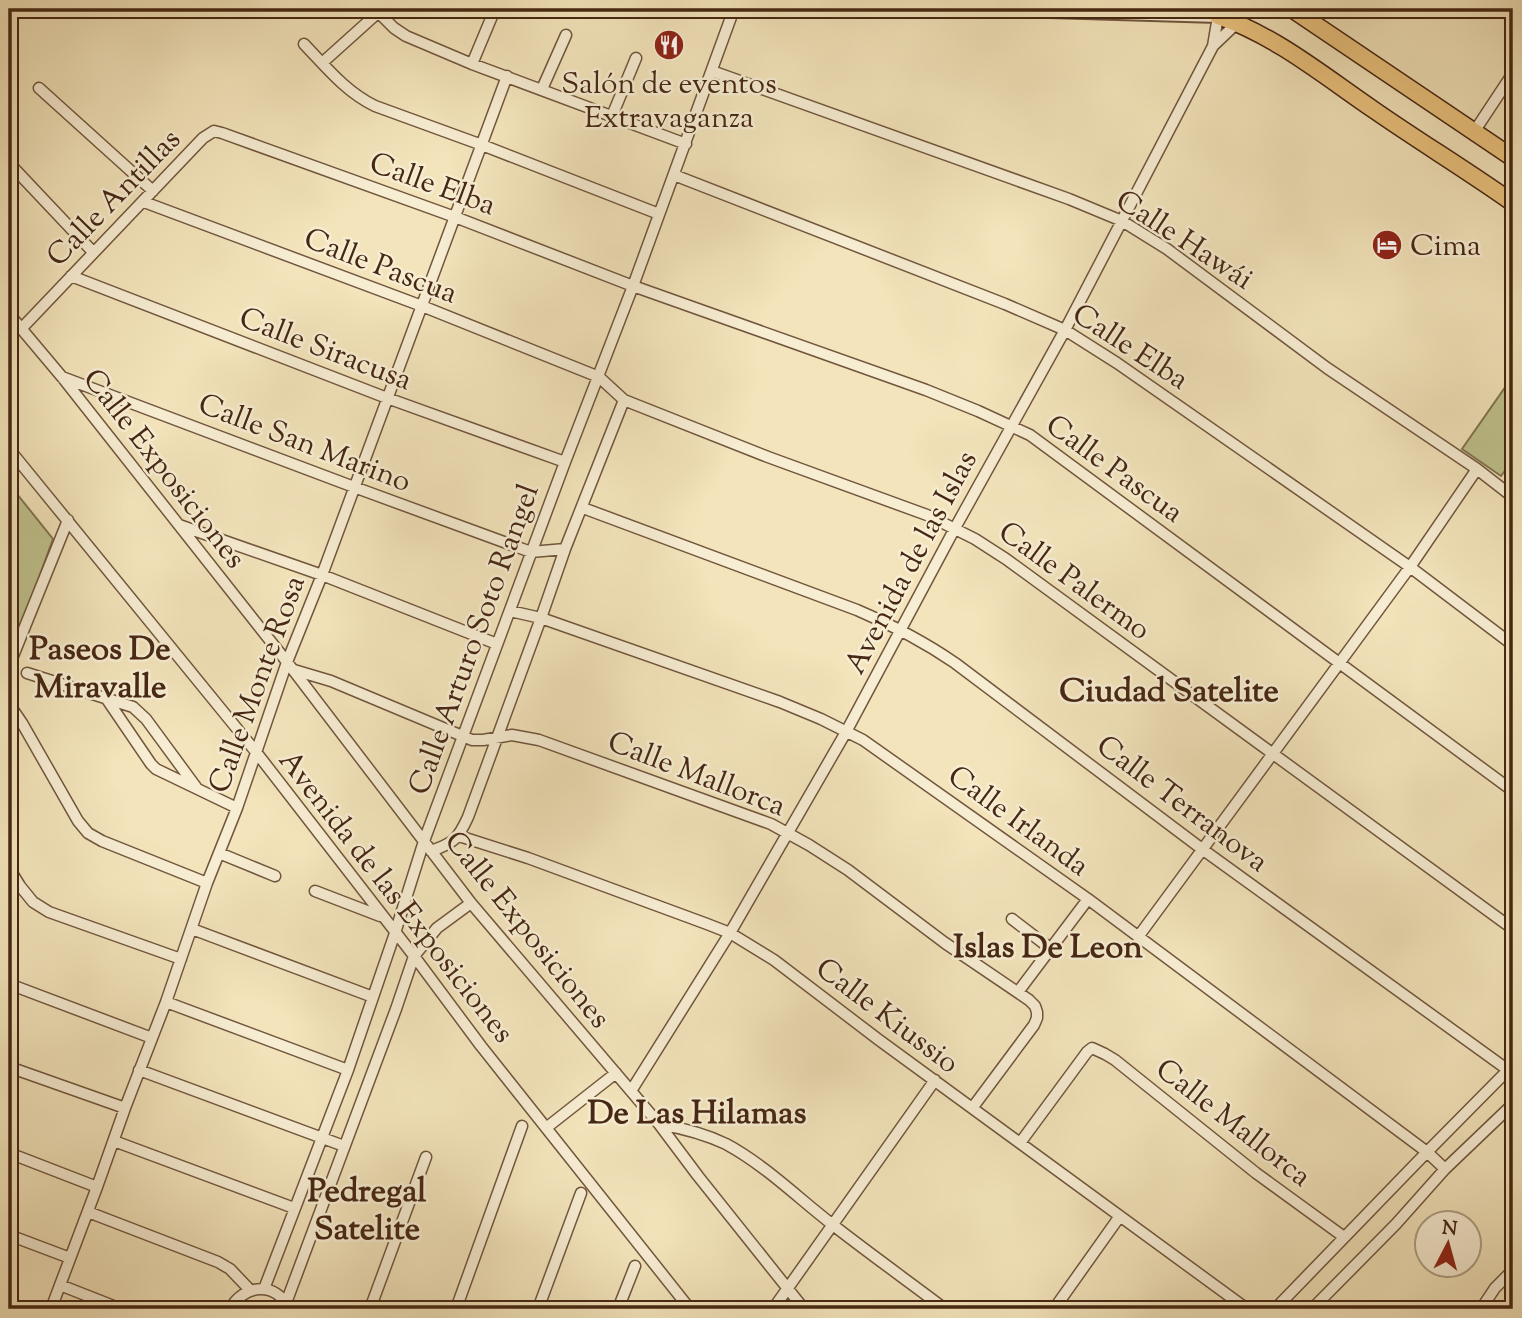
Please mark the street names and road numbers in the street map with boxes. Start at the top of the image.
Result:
street label: Calle Antillas [38,120,192,277]
street label: Calle Elba [363,143,501,228]
street label: Calle Hawái [1106,180,1261,302]
street label: Calle Pascua [297,218,463,316]
street label: Calle Elba [1063,294,1197,402]
street label: Calle Siracusa [233,298,418,403]
street label: Calle Exposiciones [71,360,255,579]
street label: Calle San Marino [191,384,417,505]
street label: Calle Pascua [1036,405,1192,535]
street label: Avenida de las Islas [835,444,989,683]
street label: Calle Arturo Soto Rangel [399,479,552,801]
street label: Calle Palermo [989,512,1159,652]
street label: Calle Monte Rosa [199,570,318,800]
street label: Calle Mallorca [601,722,791,829]
street label: Calle Terranova [1086,726,1277,884]
street label: Avenida de las Exposiciones [267,742,523,1053]
street label: Calle Irlanda [938,756,1097,888]
street label: Calle Exposiciones [433,822,619,1039]
street label: Calle Kiussio [806,949,967,1085]
street label: Calle Mallorca [1145,1049,1320,1199]

